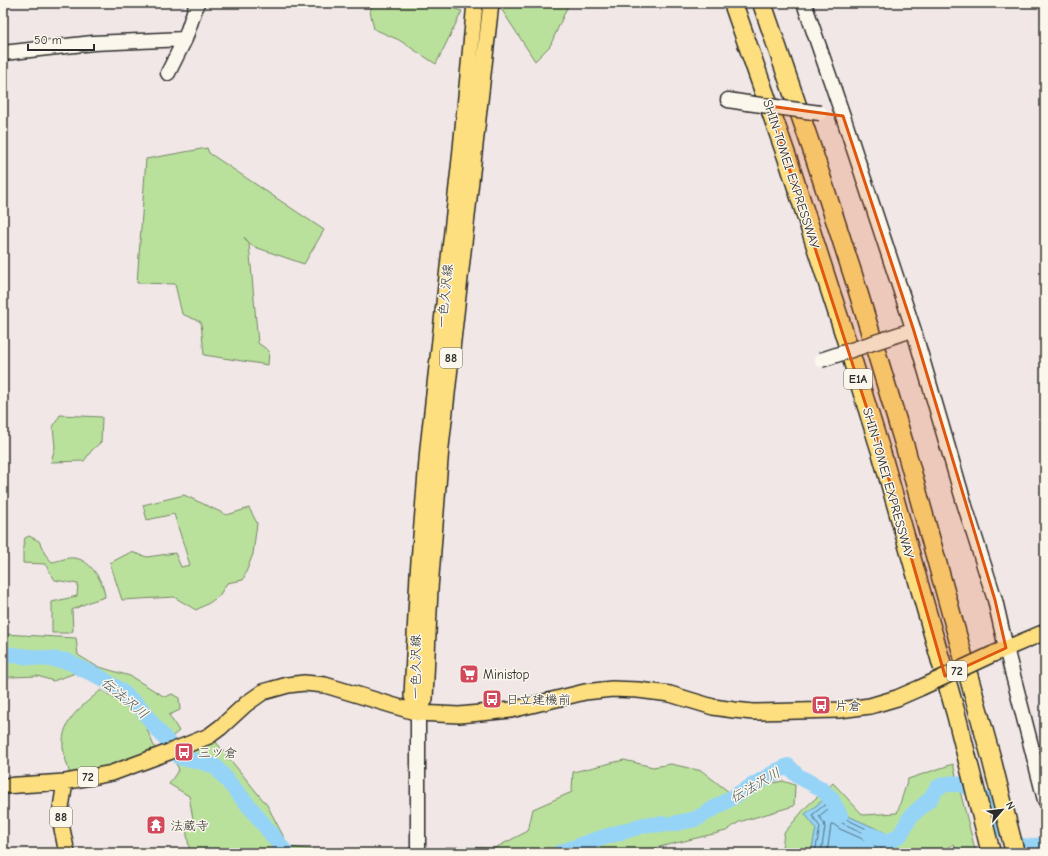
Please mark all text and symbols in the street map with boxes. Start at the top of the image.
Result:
scale bar [28,26,94,52]
text: 50 m [34,33,62,47]
street label: SHIN-TOMEI EXPRESSWAY [760,98,823,251]
street label: 一色久沢線 [434,262,455,329]
road number: 88 [440,348,462,368]
road number: E1A [844,369,872,389]
street label: SHIN-TOMEI EXPRESSWAY [860,406,917,561]
street label: 一色久沢線 [408,634,423,700]
road number: 72 [947,661,967,681]
supermarket icon: Ministop [458,663,480,685]
place label: Ministop [483,667,530,682]
water label: 伝法沢川 [98,674,152,723]
bus stop icon: 日立建機前 [481,688,503,710]
place label: 日立建機前 [506,692,571,707]
bus stop icon: 片倉 [810,694,832,716]
place label: 片倉 [835,698,861,713]
bus stop icon: 三ツ倉 [173,741,195,763]
place label: 三ツ倉 [198,745,237,760]
water label: 伝法沢川 [727,764,784,807]
road number: 72 [78,767,98,787]
north arrow [982,790,1022,830]
text: N [1003,799,1018,812]
road number: 88 [50,807,72,827]
temple icon: 法蔵寺 [145,814,167,836]
place label: 法蔵寺 [170,818,209,833]

